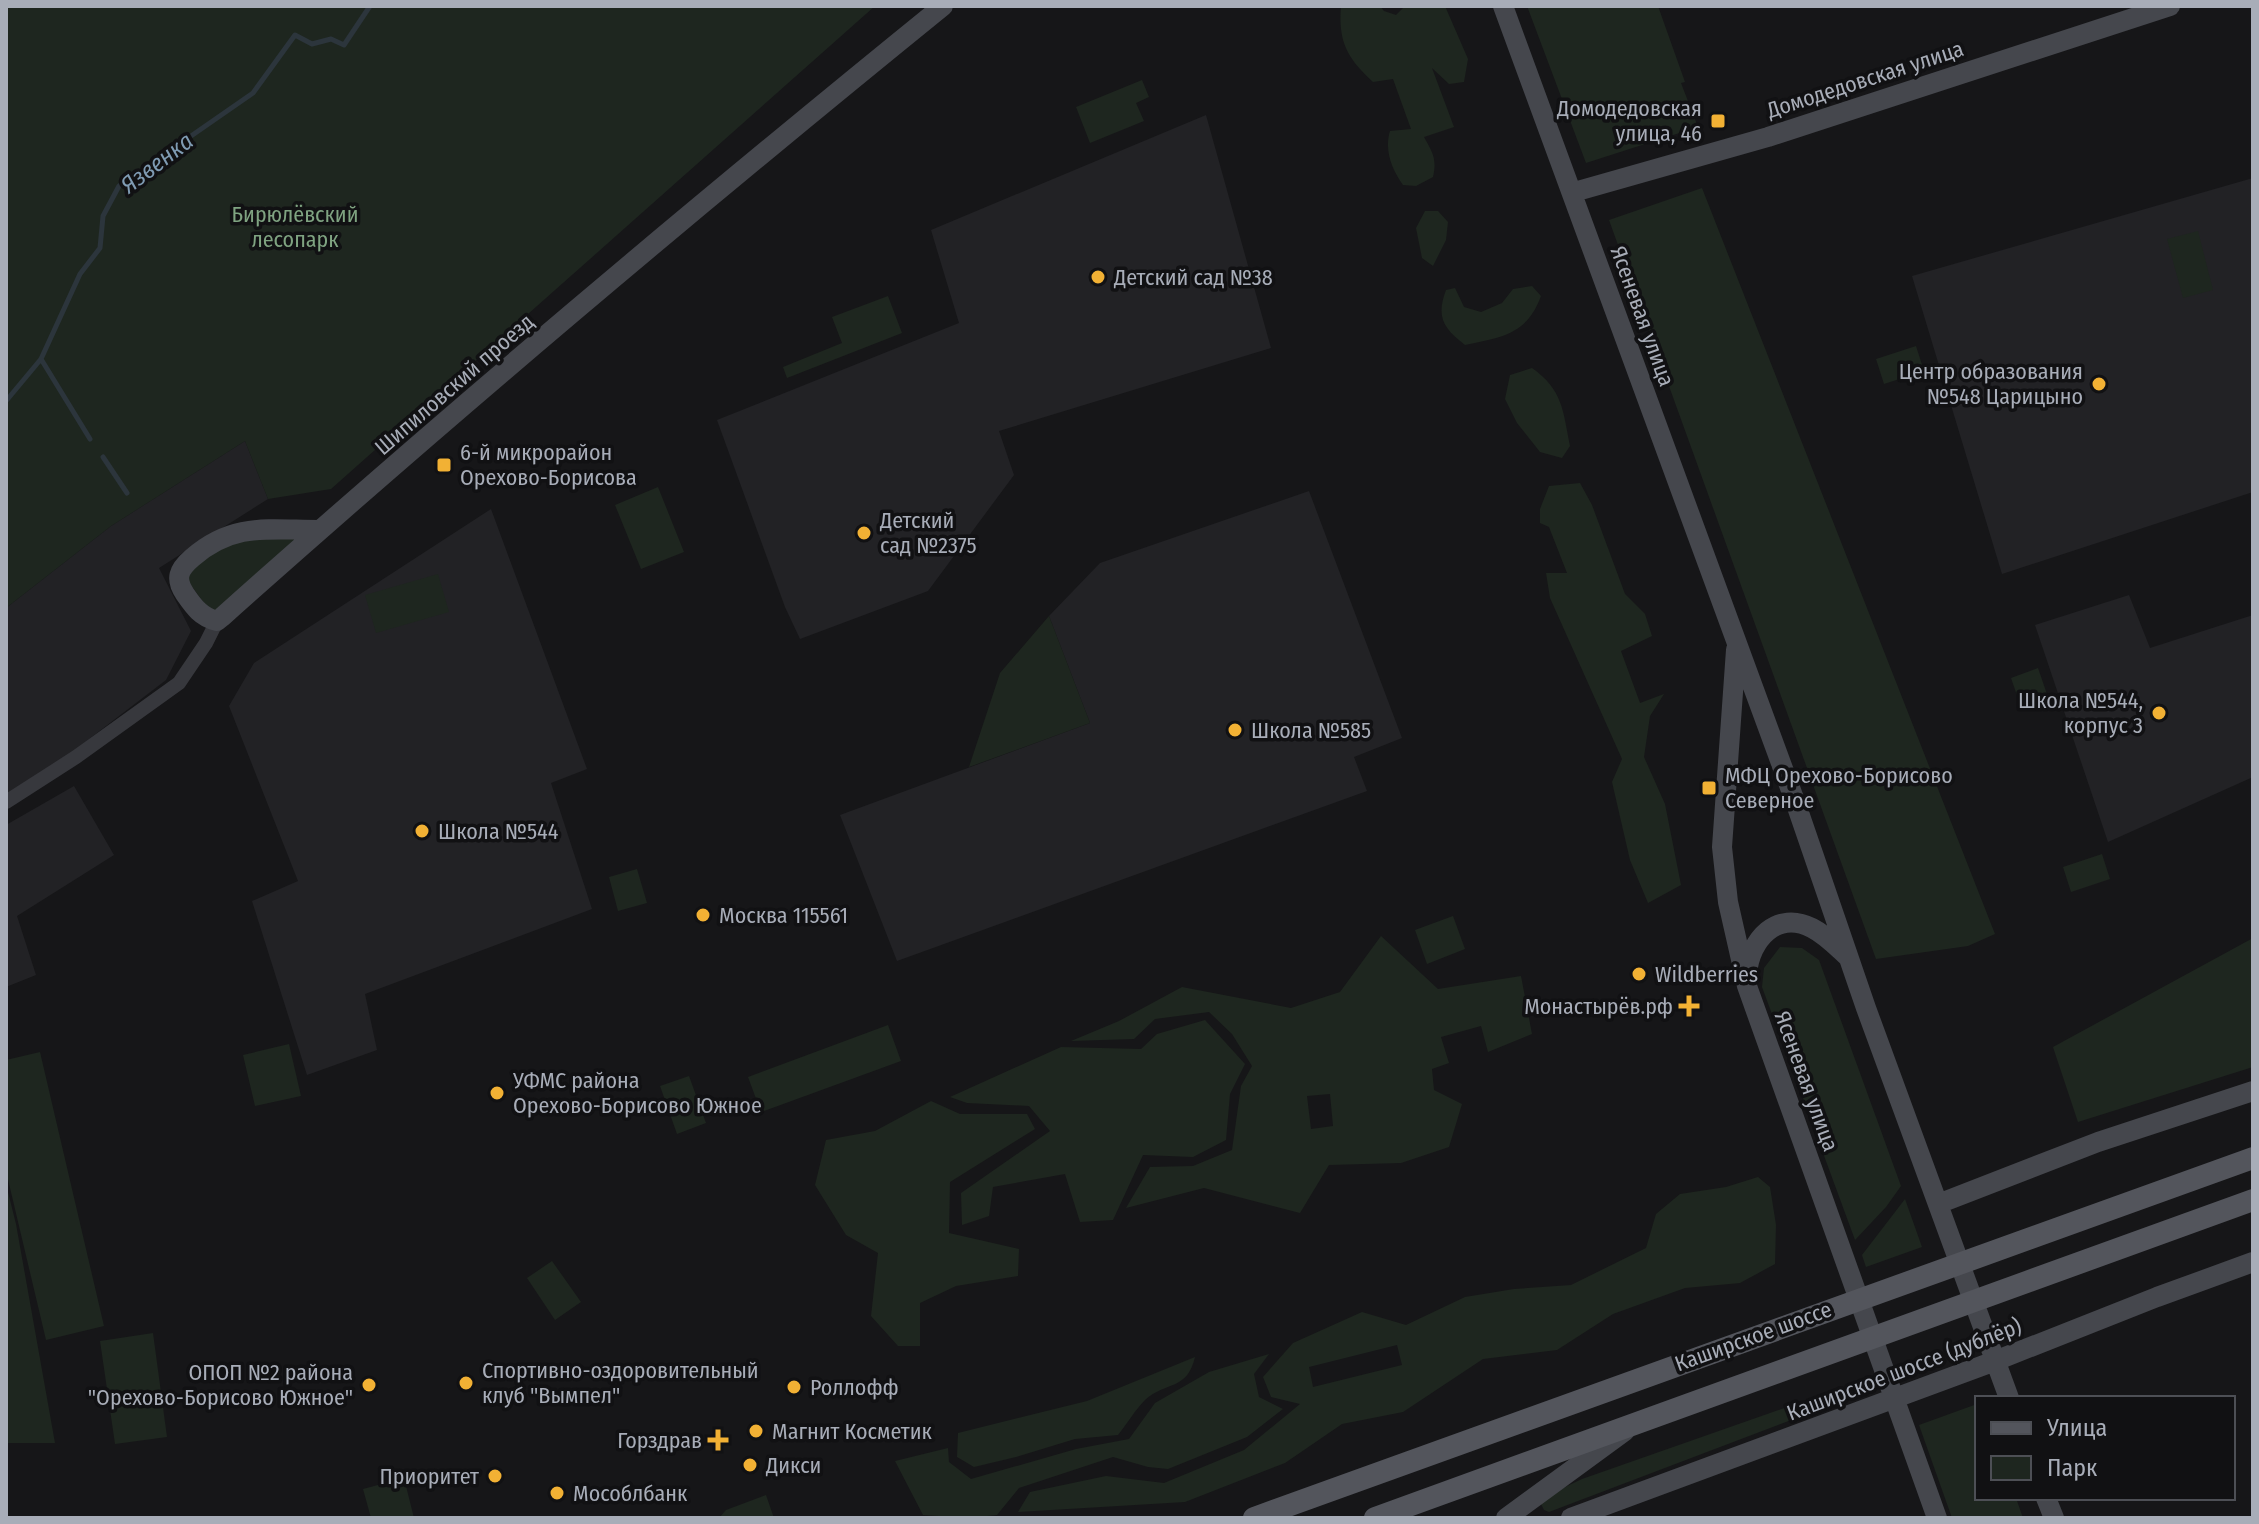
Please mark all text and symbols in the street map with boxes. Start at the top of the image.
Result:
street label: Домодедовская улица [1762,35,1967,124]
place label: Домодедовская улица, 46 [1556,95,1702,147]
marker: Домодедовская улица, 46 [1709,112,1727,130]
water label: Язвенка [115,127,199,200]
park label: Бирюлёвский лесопарк [232,201,358,253]
street label: Ясеневая улица [1605,242,1680,390]
place label: Детский сад №38 [1113,264,1273,291]
marker: Детский сад №38 [1089,268,1107,286]
street label: Шипиловский проезд [369,308,539,461]
place label: Центр образования №548 Царицыно [1899,358,2083,410]
marker: Центр образования №548 Царицыно [2090,375,2108,393]
place label: 6-й микрорайон Орехово-Борисова [460,439,637,491]
marker: 6-й микрорайон Орехово-Борисова [435,456,453,474]
place label: Детский сад №2375 [879,507,977,559]
marker: Детский сад №2375 [855,524,873,542]
place label: Школа №544, корпус 3 [2018,687,2143,739]
marker: Школа №544, корпус 3 [2150,704,2168,722]
place label: Школа №585 [1251,717,1371,744]
marker: Школа №585 [1226,721,1244,739]
place label: МФЦ Орехово-Борисово Северное [1725,762,1953,814]
marker: МФЦ Орехово-Борисово Северное [1700,779,1718,797]
place label: Школа №544 [438,818,559,845]
marker: Школа №544 [413,822,431,840]
place label: Москва 115561 [719,902,848,929]
marker: Москва 115561 [694,906,712,924]
place label: Wildberries [1655,961,1758,988]
marker: Wildberries [1630,965,1648,983]
place label: Монастырёв.рф [1524,993,1673,1020]
marker: Монастырёв.рф [1680,997,1698,1015]
street label: Ясеневая улица [1769,1007,1844,1155]
place label: УФМС района Орехово-Борисово Южное [512,1067,762,1119]
marker: УФМС района Орехово-Борисово Южное [488,1084,506,1102]
street label: Каширское шоссе [1671,1296,1835,1377]
street label: Каширское шоссе (дублёр) [1783,1312,2025,1427]
place label: Спортивно-оздоровительный клуб "Вымпел" [482,1357,759,1409]
place label: ОПОП №2 района "Орехово-Борисово Южное" [88,1359,353,1411]
marker: Спортивно-оздоровительный клуб "Вымпел" [457,1374,475,1392]
place label: Роллофф [810,1374,899,1401]
marker: ОПОП №2 района "Орехово-Борисово Южное" [360,1376,378,1394]
marker: Роллофф [785,1378,803,1396]
legend [1975,1396,2235,1500]
text: Улица [2046,1414,2107,1442]
place label: Магнит Косметик [772,1418,932,1445]
marker: Магнит Косметик [747,1422,765,1440]
place label: Горздрав [617,1427,702,1454]
marker: Горздрав [709,1431,727,1449]
place label: Дикси [765,1452,821,1479]
text: Парк [2047,1454,2098,1482]
marker: Дикси [741,1456,759,1474]
place label: Приоритет [379,1463,479,1490]
marker: Приоритет [486,1467,504,1485]
place label: Мособлбанк [573,1480,688,1507]
marker: Мособлбанк [548,1484,566,1502]

